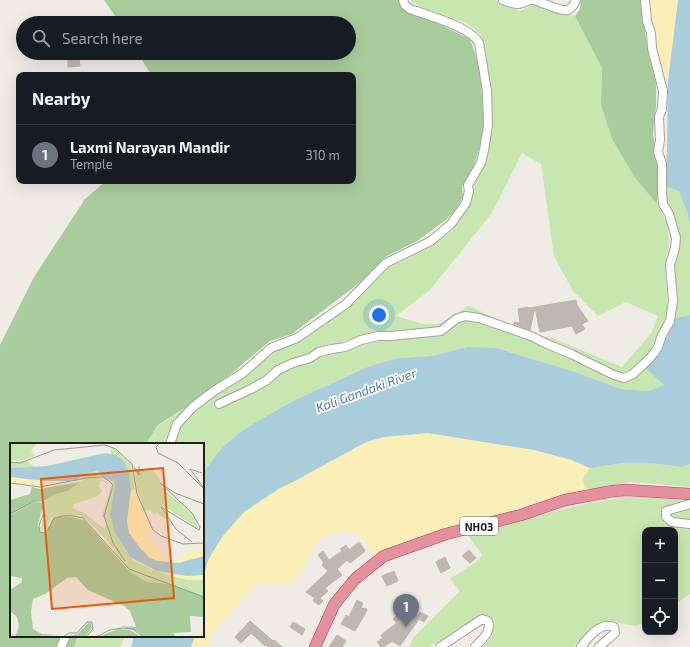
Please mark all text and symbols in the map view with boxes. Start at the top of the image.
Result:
search box [16,16,356,60]
icon: search [30,27,52,49]
text: Search here [62,29,143,47]
text: Nearby [32,88,90,108]
text: Laxmi Narayan Mandir [70,138,230,156]
text: 1 [42,147,48,163]
text: 310 m [305,147,340,163]
text: Temple [70,156,113,172]
your location [369,305,389,325]
water label: Kali Gandaki River [313,364,419,416]
inset map [10,443,204,637]
road number: NH03 [460,517,498,535]
map controls [642,527,678,635]
button: + [642,527,678,563]
button: − [642,563,678,599]
pin: 1 [393,594,419,627]
button: locate [642,599,678,635]

